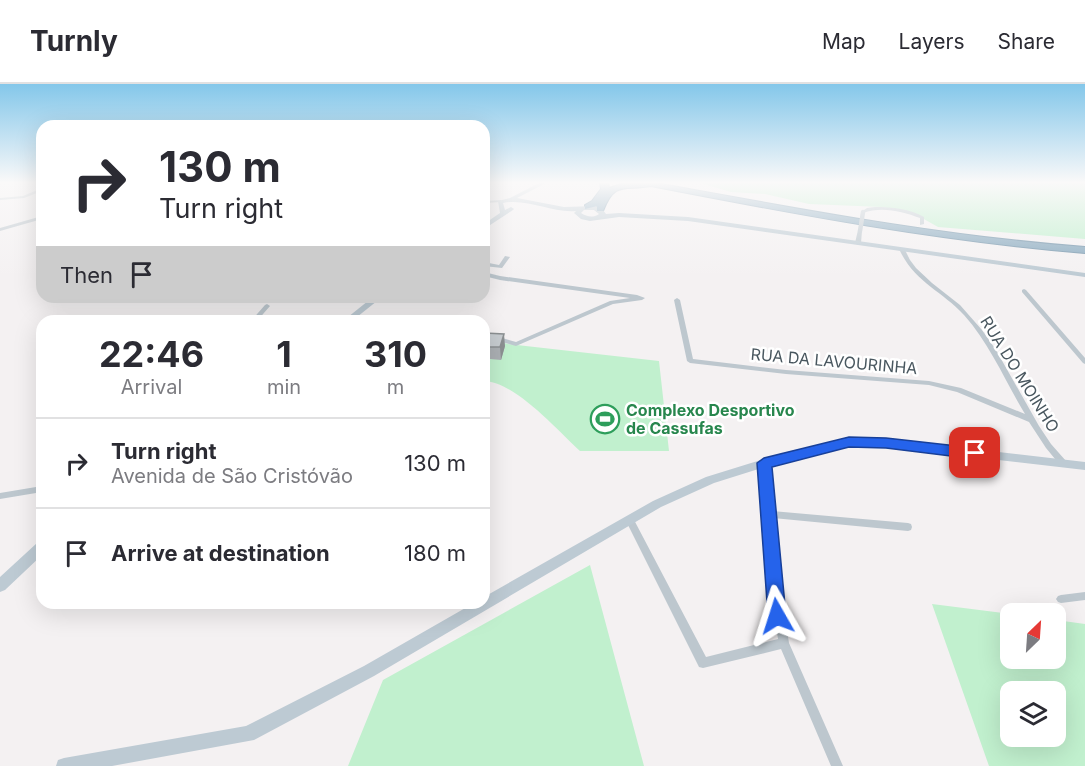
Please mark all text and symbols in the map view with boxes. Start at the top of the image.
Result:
text: Turnly [30,24,118,58]
text: Map [822,29,866,54]
text: Layers [899,29,965,54]
text: Share [998,29,1055,54]
text: 130 m [159,141,281,192]
icon: right [60,144,138,222]
text: Turn right [159,192,283,225]
icon: arrive [125,258,158,291]
text: Then [60,262,113,288]
street label: RUA DO MOINHO [976,312,1064,436]
text: 22:46 [99,332,204,376]
text: 1 [276,332,292,376]
text: 310 [364,332,427,376]
street label: RUA DA LAVOURINHA [750,344,918,378]
text: Arrival [121,375,182,399]
text: min [267,375,301,399]
text: m [387,375,404,399]
place label: Complexo Desportivo de Cassufas [626,400,795,438]
sports icon: Complexo Desportivo de Cassufas [589,403,621,435]
pin [949,427,1000,478]
icon: arrive [958,436,991,469]
text: Turn right [111,438,217,464]
icon: right [60,447,93,480]
text: 130 m [404,450,466,476]
text: Avenida de São Cristóvão [111,464,353,488]
icon: arrive [60,537,93,570]
text: Arrive at destination [111,540,330,566]
text: 180 m [404,540,466,566]
position arrow [745,584,809,648]
north arrow [1000,603,1066,669]
map controls [1000,603,1066,747]
button: layers [1000,681,1066,747]

